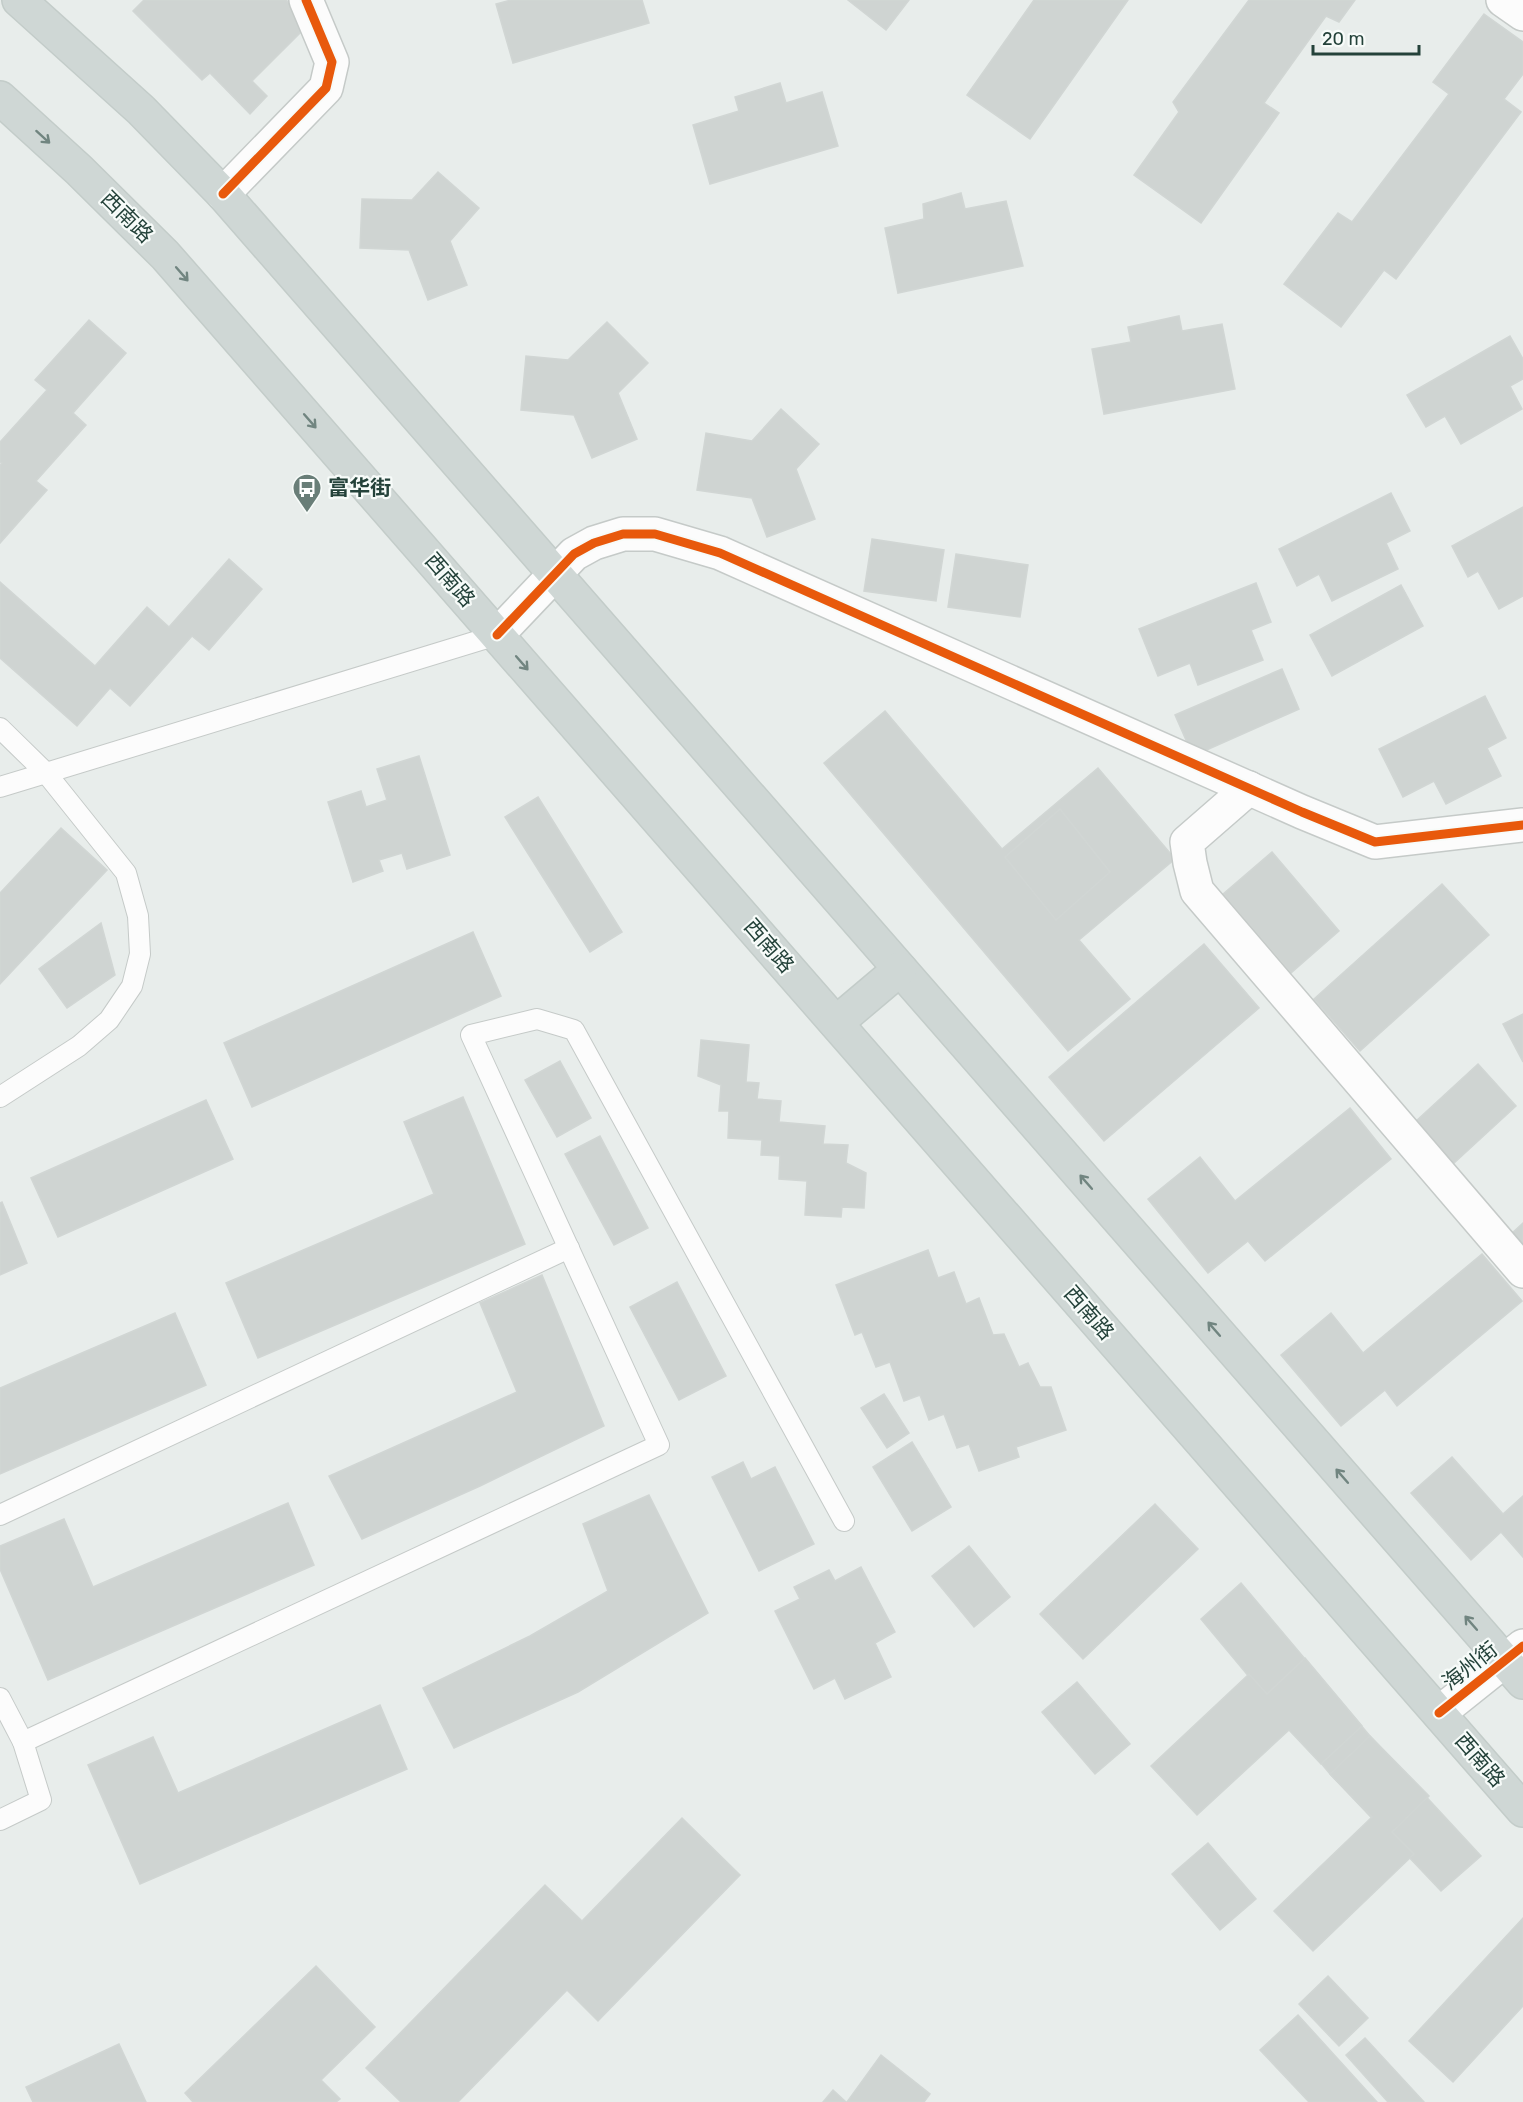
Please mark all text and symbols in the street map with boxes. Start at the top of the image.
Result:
scale bar [1313,18,1420,56]
text: 20 m [1322,28,1364,50]
one-way arrow [36,130,51,144]
street label: 西南路 [96,186,158,248]
one-way arrow [175,266,189,281]
one-way arrow [303,413,317,428]
bus stop icon: 富华街 [291,472,323,514]
place label: 富华街 [328,475,391,500]
street label: 西南路 [420,548,480,612]
one-way arrow [514,654,528,670]
street label: 西南路 [739,914,799,978]
one-way arrow [1079,1175,1093,1190]
street label: 西南路 [1059,1281,1119,1345]
one-way arrow [1207,1322,1221,1337]
one-way arrow [1335,1469,1349,1484]
one-way arrow [1464,1615,1477,1631]
street label: 海州街 [1437,1636,1502,1695]
street label: 西南路 [1450,1728,1510,1792]

